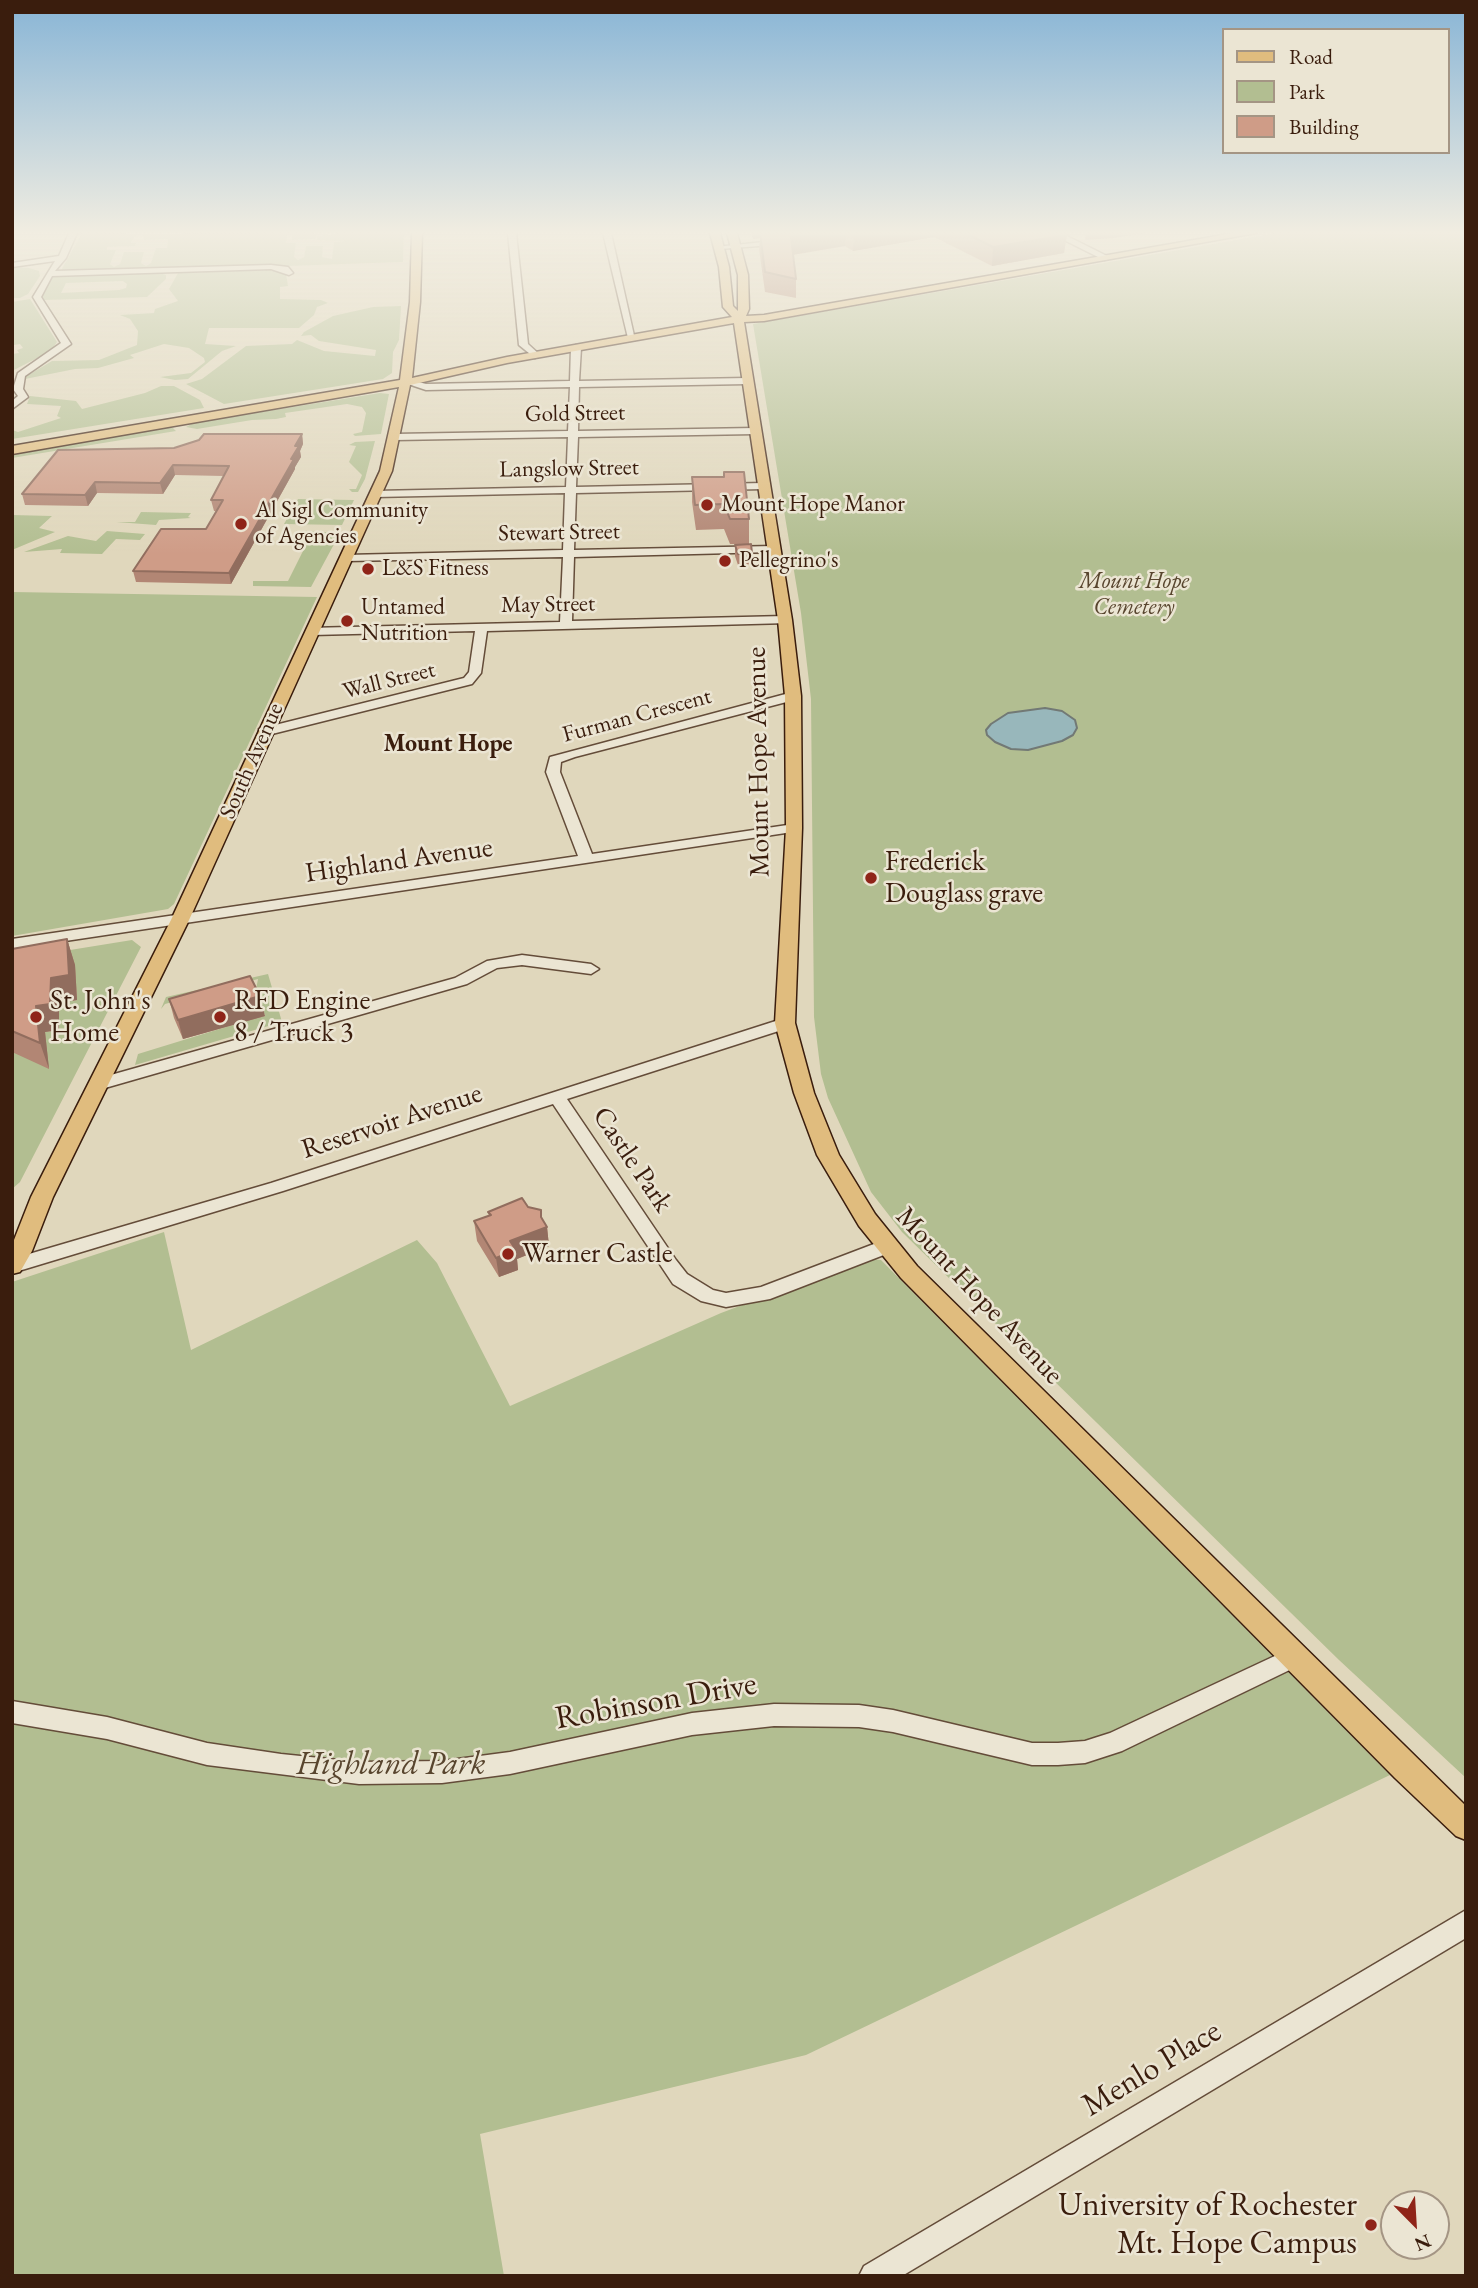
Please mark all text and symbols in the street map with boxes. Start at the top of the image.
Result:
legend [1222,28,1450,154]
text: Road [1289,43,1333,70]
text: Park [1289,78,1325,105]
text: Building [1289,113,1359,140]
street label: Gold Street [525,399,625,429]
street label: Langslow Street [499,454,639,484]
place label: Mount Hope Manor [721,491,905,519]
place label: Al Sigl Community of Agencies [255,497,428,551]
marker: Mount Hope Manor [699,497,715,513]
marker: Al Sigl Community of Agencies [233,516,249,532]
street label: Stewart Street [498,518,620,548]
place label: Pellegrino's [739,547,838,575]
marker: Pellegrino's [717,553,733,569]
place label: L&S Fitness [382,555,489,583]
marker: L&S Fitness [360,561,376,577]
park label: Mount Hope Cemetery [1079,568,1189,622]
street label: May Street [501,590,595,620]
place label: Untamed Nutrition [361,594,448,648]
marker: Untamed Nutrition [339,613,355,629]
street label: Mount Hope Avenue [740,647,778,877]
street label: Wall Street [340,656,438,706]
street label: Furman Crescent [560,683,714,749]
street label: South Avenue [214,699,290,823]
district label: Mount Hope [383,730,513,758]
street label: Highland Avenue [303,831,495,891]
place label: Frederick Douglass grave [885,845,1043,911]
marker: Frederick Douglass grave [863,870,879,886]
place label: St. John's Home [50,984,151,1050]
place label: RFD Engine 8 / Truck 3 [234,984,370,1050]
marker: St. John's Home [28,1009,44,1025]
marker: RFD Engine 8 / Truck 3 [212,1009,228,1025]
street label: Reservoir Avenue [298,1077,486,1167]
street label: Castle Park [585,1101,679,1219]
street label: Mount Hope Avenue [888,1200,1070,1392]
place label: Warner Castle [522,1237,673,1271]
marker: Warner Castle [500,1246,516,1262]
street label: Robinson Drive [552,1665,760,1739]
park label: Highland Park [296,1745,486,1785]
street label: Menlo Place [1075,2012,1229,2126]
place label: University of Rochester Mt. Hope Campus [1058,2186,1357,2264]
north arrow [1380,2190,1450,2260]
marker: University of Rochester Mt. Hope Campus [1363,2217,1379,2233]
text: N [1411,2228,1435,2257]

